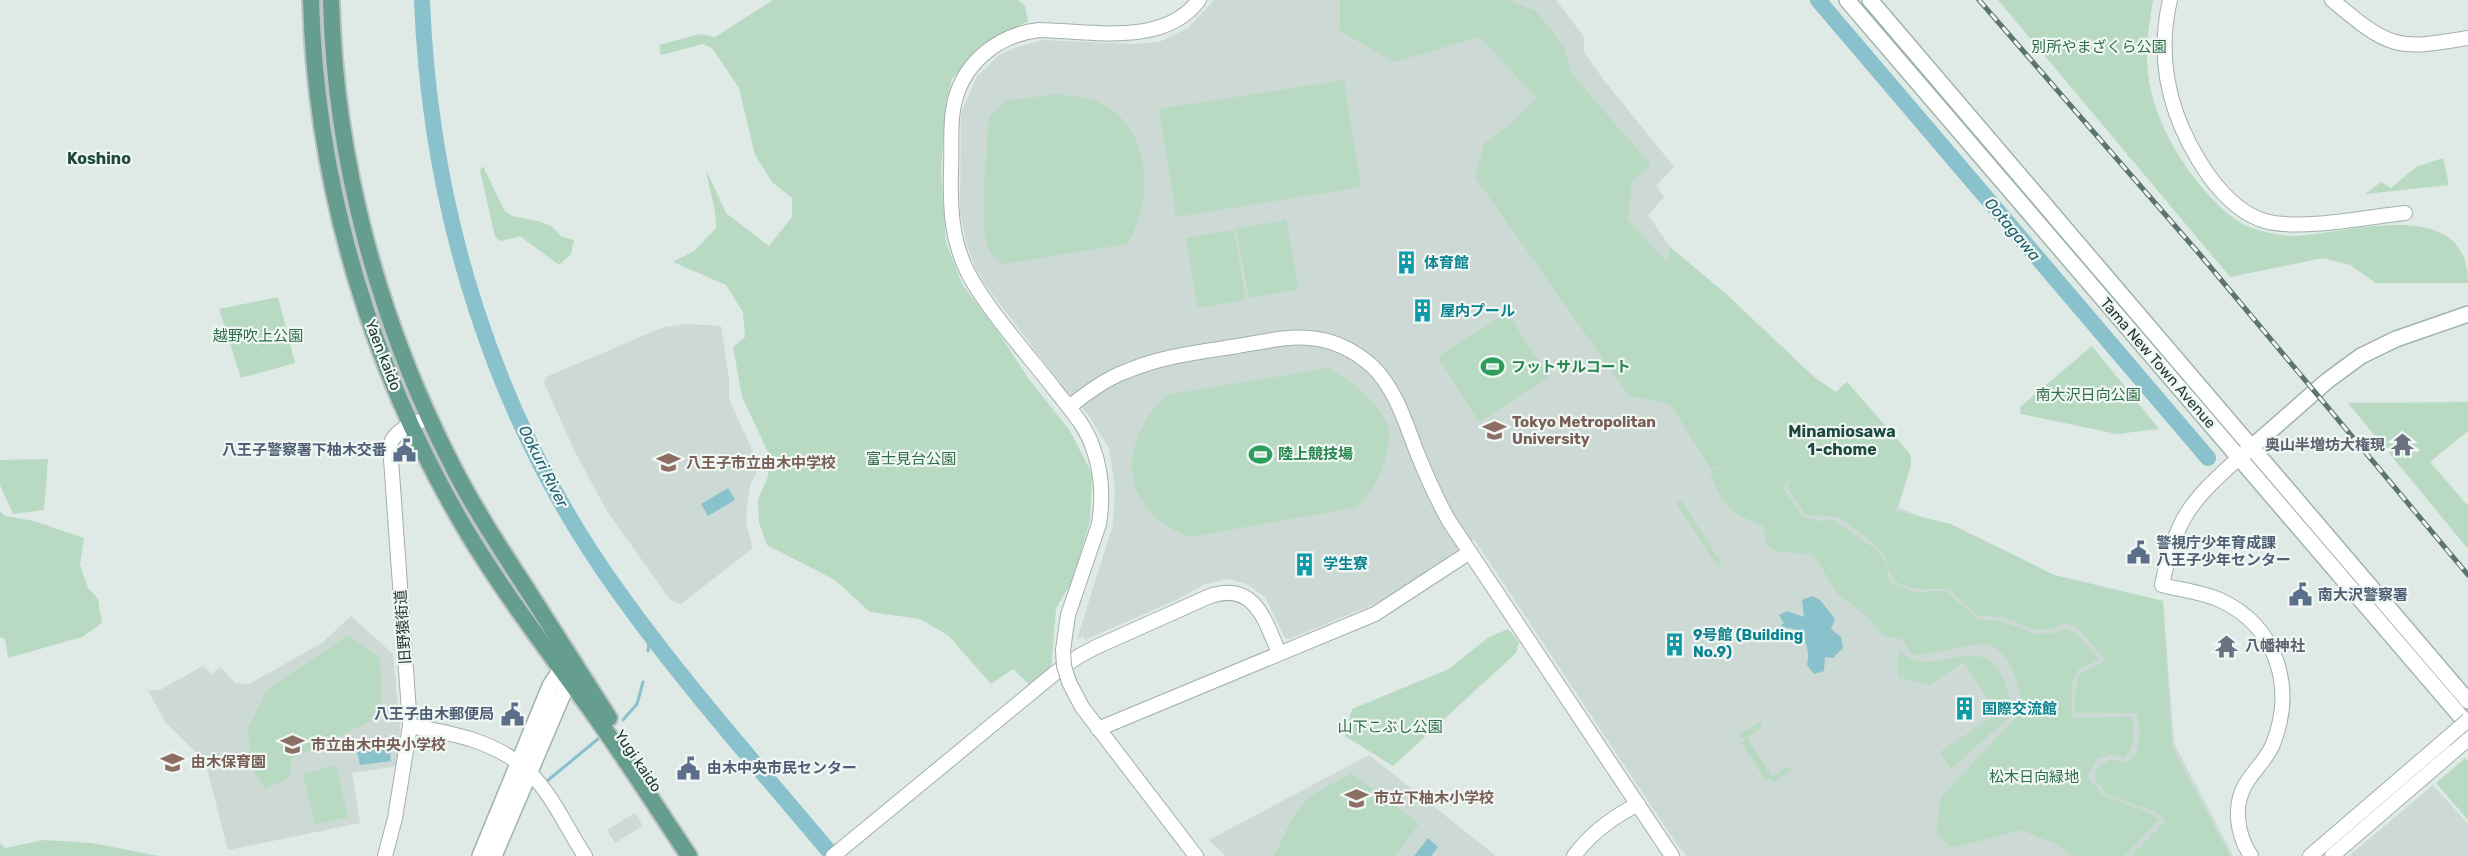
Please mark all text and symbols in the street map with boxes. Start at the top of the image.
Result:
park label: 別所やまざくら公園 [2031,38,2167,56]
district label: Koshino [67,149,131,168]
water label: Ootagawa [1981,194,2044,265]
building icon: 体育館 [1393,250,1419,276]
place label: 体育館 [1424,254,1469,272]
street label: Tama New Town Avenue [2096,294,2220,432]
building icon: 屋内プール [1409,298,1435,324]
place label: 屋内プール [1440,302,1515,320]
street label: Yaen kaido [361,317,405,393]
park label: 越野吹上公園 [212,327,303,345]
sports icon: フットサルコート [1480,354,1506,380]
place label: フットサルコート [1511,358,1631,376]
park label: 南大沢日向公園 [2035,386,2141,404]
place label: Tokyo Metropolitan University [1512,413,1656,448]
school or university icon: Tokyo Metropolitan University [1481,418,1507,444]
water label: Ookuri River [515,422,573,511]
district label: Minamiosawa 1-chome [1788,422,1896,459]
temple icon: 奥山半増坊大権現 [2390,432,2416,458]
place label: 奥山半増坊大権現 [2265,436,2385,454]
public building icon: 八王子警察署下柚木交番 [392,437,418,463]
place label: 八王子警察署下柚木交番 [222,441,387,459]
sports icon: 陸上競技場 [1247,441,1273,467]
place label: 陸上競技場 [1278,445,1353,463]
school or university icon: 八王子市立由木中学校 [655,450,681,476]
park label: 富士見台公園 [866,450,956,468]
place label: 八王子市立由木中学校 [686,454,836,472]
place label: 警視庁少年育成課 八王子少年センター [2156,534,2291,569]
public building icon: 警視庁少年育成課 八王子少年センター [2125,539,2151,565]
building icon: 学生寮 [1292,551,1318,577]
place label: 学生寮 [1323,555,1368,573]
public building icon: 南大沢警察署 [2287,582,2313,608]
place label: 南大沢警察署 [2318,586,2408,604]
street label: 旧野猿街道 [391,589,415,665]
place label: 9号館 (Building No.9) [1693,626,1803,661]
building icon: 9号館 (Building No.9) [1662,631,1688,657]
temple icon: 八幡神社 [2214,633,2240,659]
place label: 八幡神社 [2245,637,2305,655]
building icon: 国際交流館 [1951,696,1977,722]
place label: 国際交流館 [1982,700,2057,718]
public building icon: 八王子由木郵便局 [499,701,525,727]
place label: 八王子由木郵便局 [374,705,494,723]
park label: 山下こぶし公園 [1337,718,1443,736]
street label: Yugi kaido [611,727,665,795]
school or university icon: 市立由木中央小学校 [280,732,306,758]
place label: 市立由木中央小学校 [311,736,446,754]
school or university icon: 由木保育園 [160,749,186,775]
place label: 由木保育園 [191,753,266,771]
public building icon: 由木中央市民センター [676,755,702,781]
place label: 由木中央市民センター [707,759,857,777]
park label: 松木日向緑地 [1989,768,2079,786]
school or university icon: 市立下柚木小学校 [1343,785,1369,811]
place label: 市立下柚木小学校 [1374,789,1494,807]

